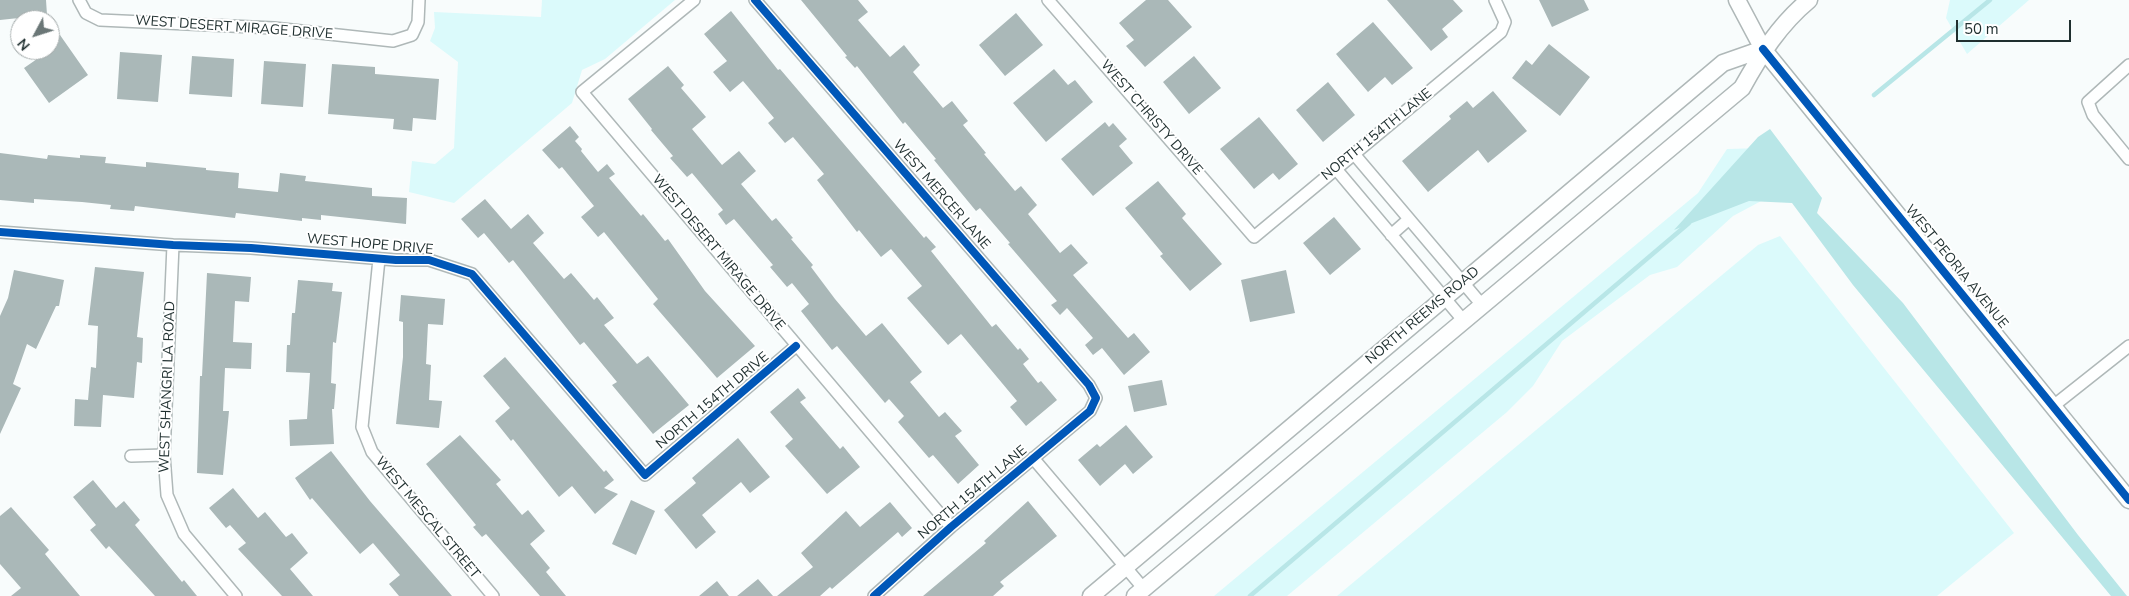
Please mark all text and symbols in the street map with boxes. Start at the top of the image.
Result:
north arrow [10,10,60,60]
scale bar [1959,10,2074,42]
street label: WEST DESERT MIRAGE DRIVE [135,13,333,43]
text: 50 m [1964,19,1999,39]
text: N [13,34,35,54]
street label: WEST CHRISTY DRIVE [1096,57,1206,179]
street label: NORTH 154TH LANE [1319,85,1435,185]
street label: WEST MERCER LANE [889,137,993,253]
street label: WEST DESERT MIRAGE DRIVE [648,172,788,334]
street label: WEST PEORIA AVENUE [1901,202,2011,332]
street label: WEST HOPE DRIVE [306,231,434,259]
street label: NORTH REEMS ROAD [1363,264,1483,368]
street label: WEST SHANGRI LA ROAD [157,301,179,473]
street label: NORTH 154TH DRIVE [653,349,773,453]
street label: NORTH 154TH LANE [915,443,1031,543]
street label: WEST MESCAL STREET [371,454,483,582]

